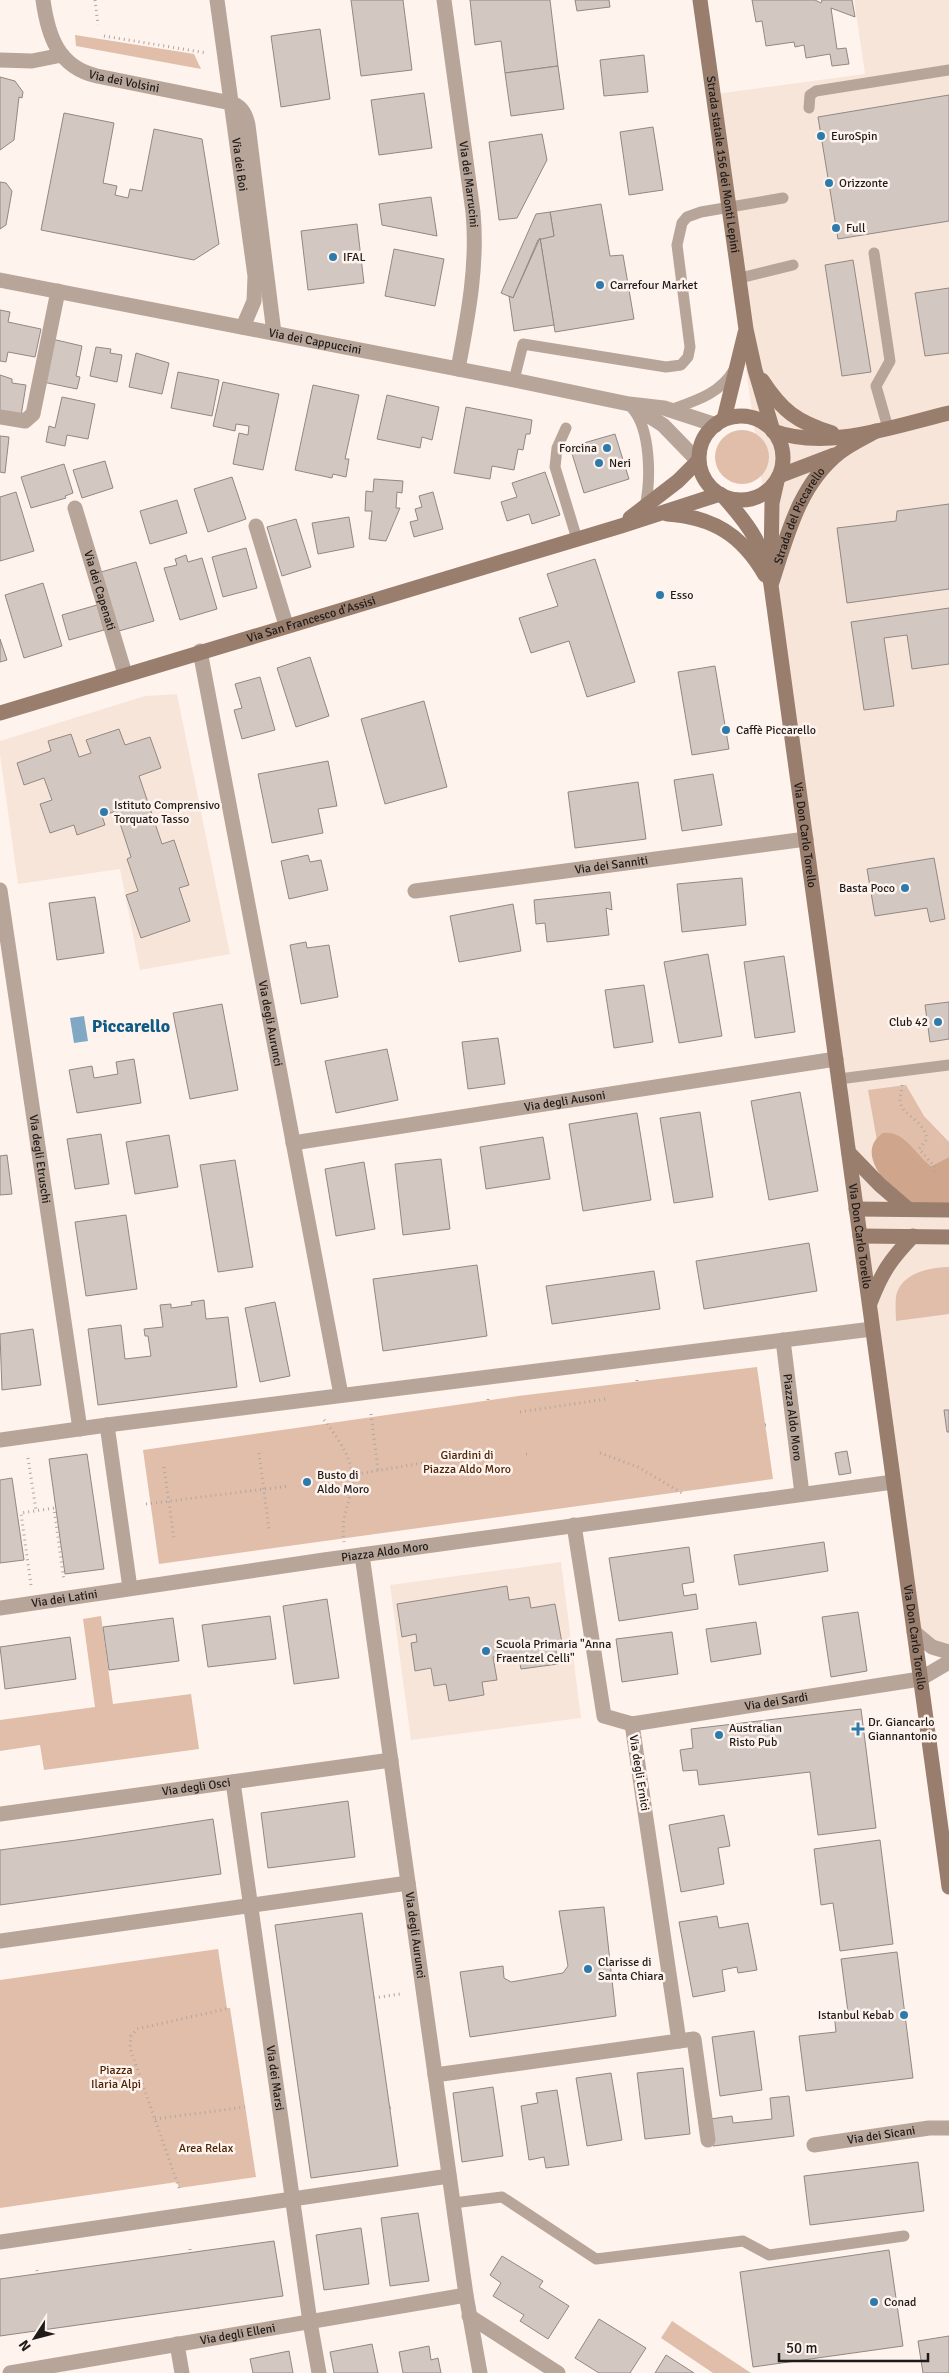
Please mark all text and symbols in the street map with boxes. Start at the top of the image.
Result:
street label: Via dei Volsini [87,67,161,96]
street label: Strada statale 156 dei Monti Lepini [703,75,743,254]
place label: EuroSpin [831,129,877,144]
marker: EuroSpin [815,130,827,142]
street label: Via dei Boi [229,137,251,192]
street label: Via dei Marrucini [456,140,482,228]
place label: Orizzonte [839,176,888,191]
marker: Orizzonte [823,177,835,189]
place label: Full [846,221,866,236]
marker: Full [830,222,842,234]
place label: IFAL [343,250,366,265]
marker: IFAL [327,251,339,263]
place label: Carrefour Market [610,278,698,293]
marker: Carrefour Market [594,279,606,291]
street label: Via dei Cappuccini [267,325,363,358]
place label: Forcina [559,441,597,456]
marker: Forcina [601,442,613,454]
place label: Neri [609,456,631,471]
marker: Neri [593,457,605,469]
street label: Strada del Piccarello [771,464,828,566]
street label: Via dei Capenati [81,548,119,632]
place label: Esso [670,588,694,603]
marker: Esso [654,589,666,601]
street label: Via San Francesco d'Assisi [245,593,377,646]
place label: Caffè Piccarello [736,723,816,738]
marker: Caffè Piccarello [720,724,732,736]
street label: Via Don Carlo Torello [791,781,820,889]
place label: Istituto Comprensivo Torquato Tasso [114,798,220,827]
marker: Istituto Comprensivo Torquato Tasso [98,806,110,818]
street label: Via dei Sanniti [574,853,649,877]
place label: Basta Poco [839,881,895,896]
marker: Basta Poco [899,882,911,894]
street label: Via degli Aurunci [255,979,286,1068]
district label: Piccarello [92,1015,170,1037]
place label: Club 42 [889,1015,928,1030]
marker: Club 42 [932,1016,944,1028]
street label: Via degli Ausoni [523,1087,607,1115]
street label: Via degli Etruschi [26,1114,54,1205]
street label: Via Don Carlo Torello [845,1182,875,1290]
street label: Piazza Aldo Moro [780,1373,805,1462]
park label: Giardini di Piazza Aldo Moro [423,1448,511,1477]
place label: Busto di Aldo Moro [317,1468,369,1497]
marker: Busto di Aldo Moro [301,1476,313,1488]
street label: Piazza Aldo Moro [340,1538,429,1565]
street label: Via Don Carlo Torello [900,1584,930,1691]
street label: Via dei Latini [30,1586,98,1611]
place label: Scuola Primaria "Anna Fraentzel Celli" [496,1637,611,1666]
marker: Scuola Primaria "Anna Fraentzel Celli" [480,1645,492,1657]
street label: Via dei Sardi [744,1689,809,1714]
place label: Dr. Giancarlo Giannantonio [868,1715,937,1744]
place label: Australian Risto Pub [729,1721,782,1750]
marker: Dr. Giancarlo Giannantonio [852,1723,864,1735]
marker: Australian Risto Pub [713,1729,725,1741]
street label: Via degli Ernici [626,1734,652,1812]
street label: Via degli Osci [161,1775,231,1799]
street label: Via degli Aurunci [402,1891,429,1980]
place label: Clarisse di Santa Chiara [598,1955,664,1984]
marker: Clarisse di Santa Chiara [582,1963,594,1975]
place label: Istanbul Kebab [818,2008,894,2023]
marker: Istanbul Kebab [898,2009,910,2021]
street label: Via dei Marsi [263,2044,287,2112]
park label: Piazza Ilaria Alpi [91,2063,141,2092]
street label: Via dei Sicani [846,2123,916,2147]
park label: Area Relax [179,2141,234,2156]
place label: Conad [884,2295,916,2310]
marker: Conad [868,2296,880,2308]
north arrow [10,2313,60,2363]
street label: Via degli Elleni [199,2320,277,2348]
scale bar [779,2330,928,2362]
text: N [15,2336,35,2354]
text: 50 m [786,2339,817,2357]

